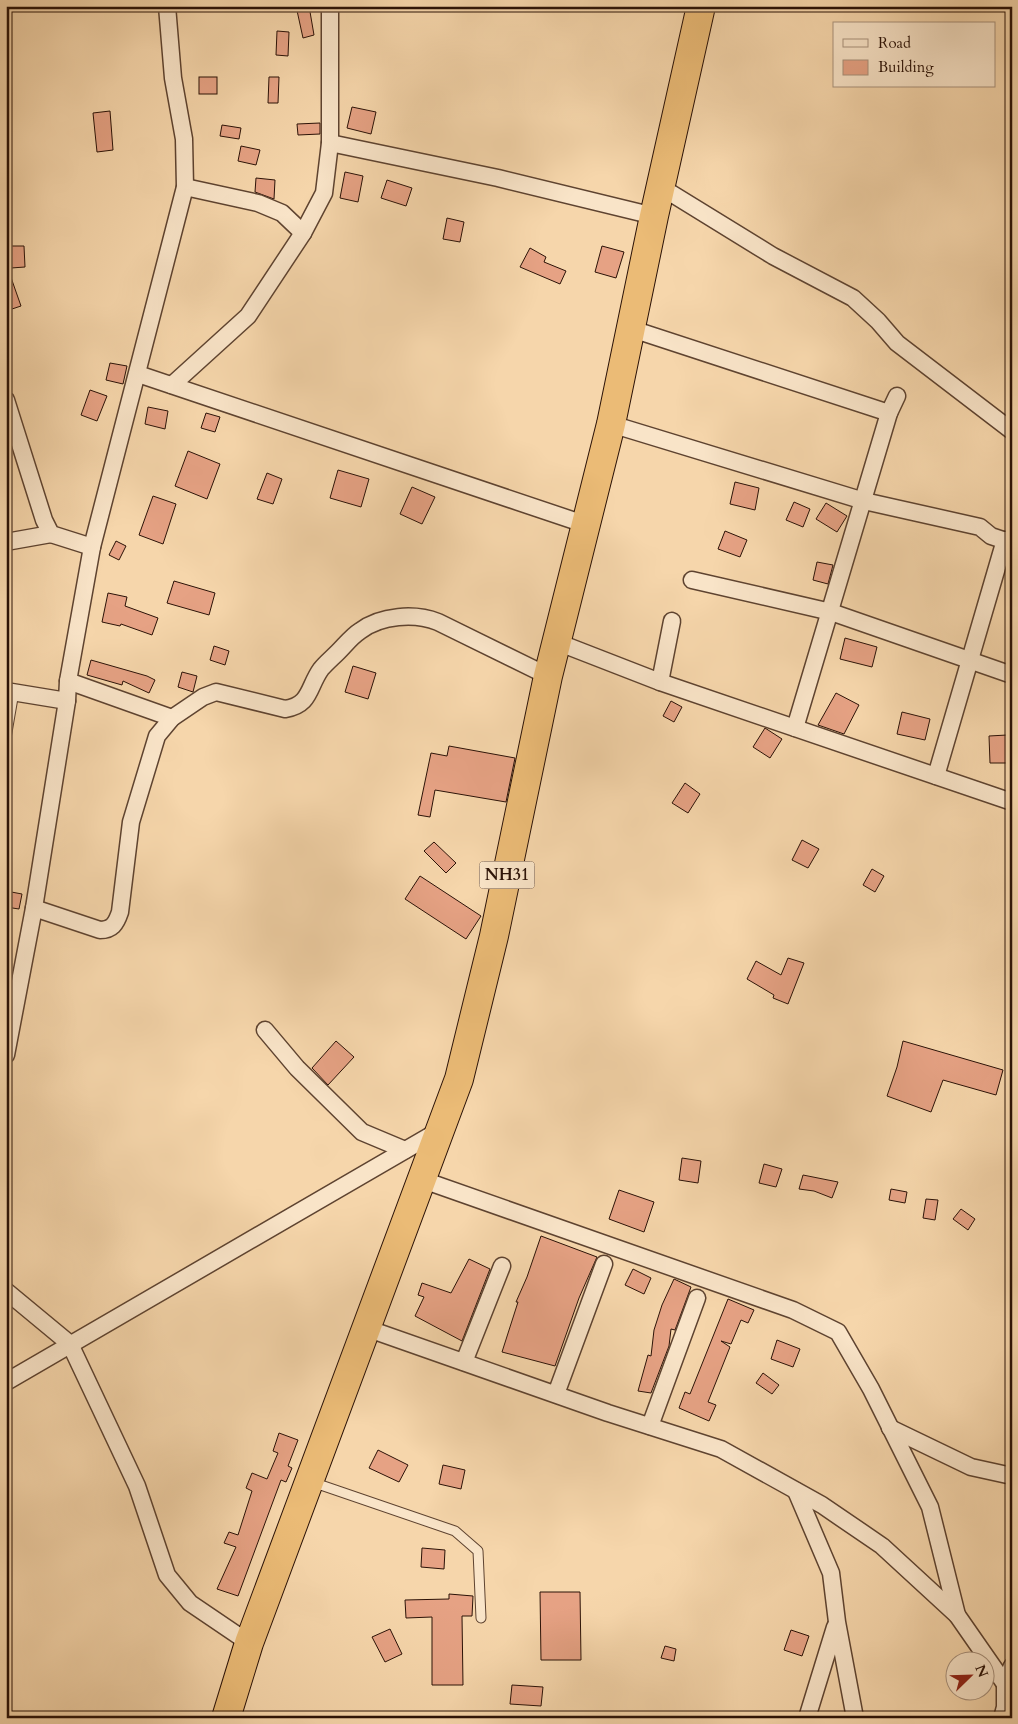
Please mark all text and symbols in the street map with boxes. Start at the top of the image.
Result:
legend [833,22,996,88]
text: Road [878,33,911,53]
text: Building [878,57,934,77]
road number: NH31 [480,862,534,888]
north arrow [946,1652,996,1702]
text: N [970,1662,993,1680]

